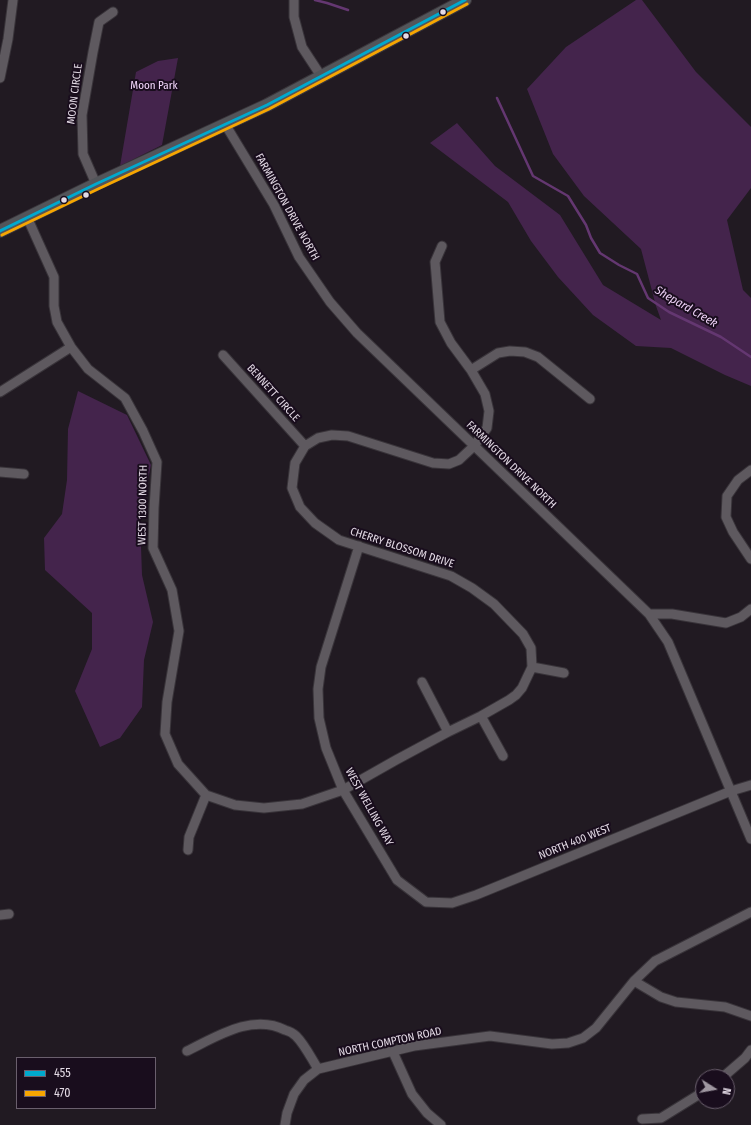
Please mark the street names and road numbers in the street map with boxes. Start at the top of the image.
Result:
street label: MOON CIRCLE [65,63,85,125]
street label: FARMINGTON DRIVE NORTH [252,151,322,263]
street label: BENNETT CIRCLE [244,362,302,424]
street label: FARMINGTON DRIVE NORTH [463,419,559,511]
street label: WEST 1300 NORTH [136,465,150,545]
street label: CHERRY BLOSSOM DRIVE [348,525,456,571]
street label: WEST WELLING WAY [342,766,396,848]
street label: NORTH 400 WEST [537,822,613,862]
street label: NORTH COMPTON ROAD [337,1025,443,1059]

